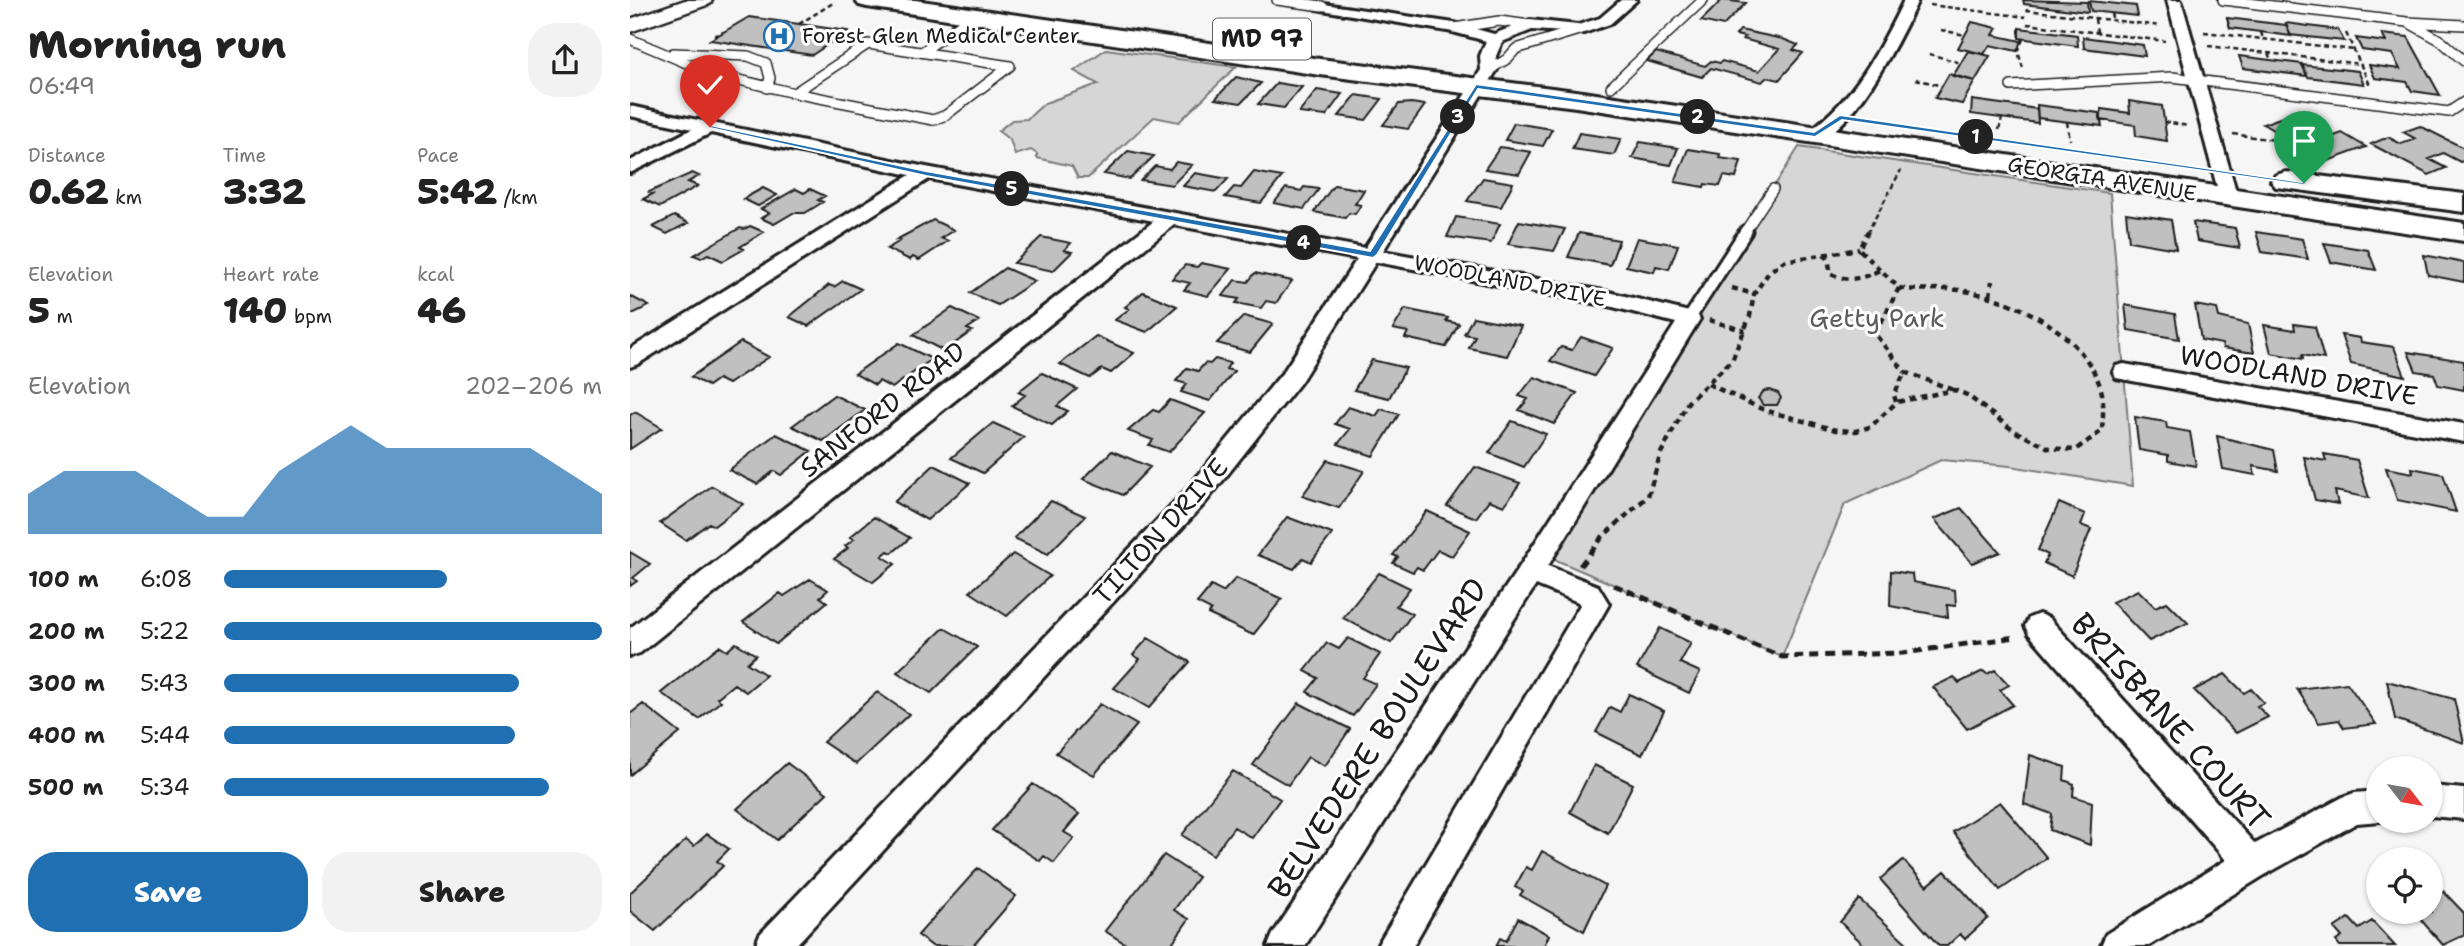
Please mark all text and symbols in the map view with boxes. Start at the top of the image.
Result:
road number: MD 97 [1213,18,1311,60]
text: Morning run [28,19,286,70]
hospital icon: Forest Glen Medical Center [762,19,796,53]
place label: Forest Glen Medical Center [802,22,1080,50]
button: share [528,23,602,97]
pin [680,55,740,127]
icon: check [691,66,729,104]
text: 06:49 [28,71,95,101]
pin: 3 [1440,100,1476,134]
pin: 2 [1680,100,1716,134]
text: 3 [1451,104,1464,129]
text: 2 [1691,104,1704,129]
pin [2274,111,2334,183]
pin: 1 [1958,120,1994,154]
icon: arrive [2285,122,2323,160]
text: 1 [1971,124,1980,149]
text: Distance [28,143,106,168]
text: Time [223,143,266,168]
text: Pace [417,143,459,168]
street label: GEORGIA AVENUE [2006,150,2198,208]
text: 0.62 [28,168,109,215]
text: 3:32 [223,168,306,215]
text: 5:42 [417,168,497,215]
pin: 5 [994,172,1030,206]
text: 5 [1006,176,1017,201]
text: km [109,185,142,210]
text: /km [497,185,538,210]
pin: 4 [1286,226,1322,260]
text: 4 [1297,230,1310,255]
street label: WOODLAND DRIVE [1412,249,1608,313]
text: Elevation [28,262,113,287]
text: Heart rate [223,262,319,287]
text: kcal [417,262,454,287]
text: 5 [28,287,50,334]
text: 140 [223,287,288,334]
text: 46 [417,287,466,334]
park label: Getty Park [1809,300,1945,335]
text: m [50,304,73,329]
text: bpm [288,304,332,329]
street label: SANFORD ROAD [792,333,972,485]
street label: WOODLAND DRIVE [2177,337,2421,413]
text: Elevation [28,371,131,401]
text: 202–206 m [465,371,602,401]
street label: TILTON DRIVE [1085,450,1235,612]
text: 100 m [28,564,99,594]
text: 6:08 [140,564,193,594]
street label: BELVEDERE BOULEVARD [1257,569,1497,907]
street label: BRISBANE COURT [2062,603,2281,839]
text: 200 m [28,616,105,646]
text: 5:22 [140,616,189,646]
text: 300 m [28,668,105,698]
text: 5:43 [140,668,189,698]
text: 400 m [28,720,105,750]
text: 5:44 [140,720,190,750]
north arrow [2366,756,2443,833]
map controls [2366,756,2443,924]
text: 500 m [28,772,103,802]
text: 5:34 [140,772,190,802]
button: locate [2366,847,2443,924]
button: Save [28,852,308,932]
button: Share [322,852,602,932]

